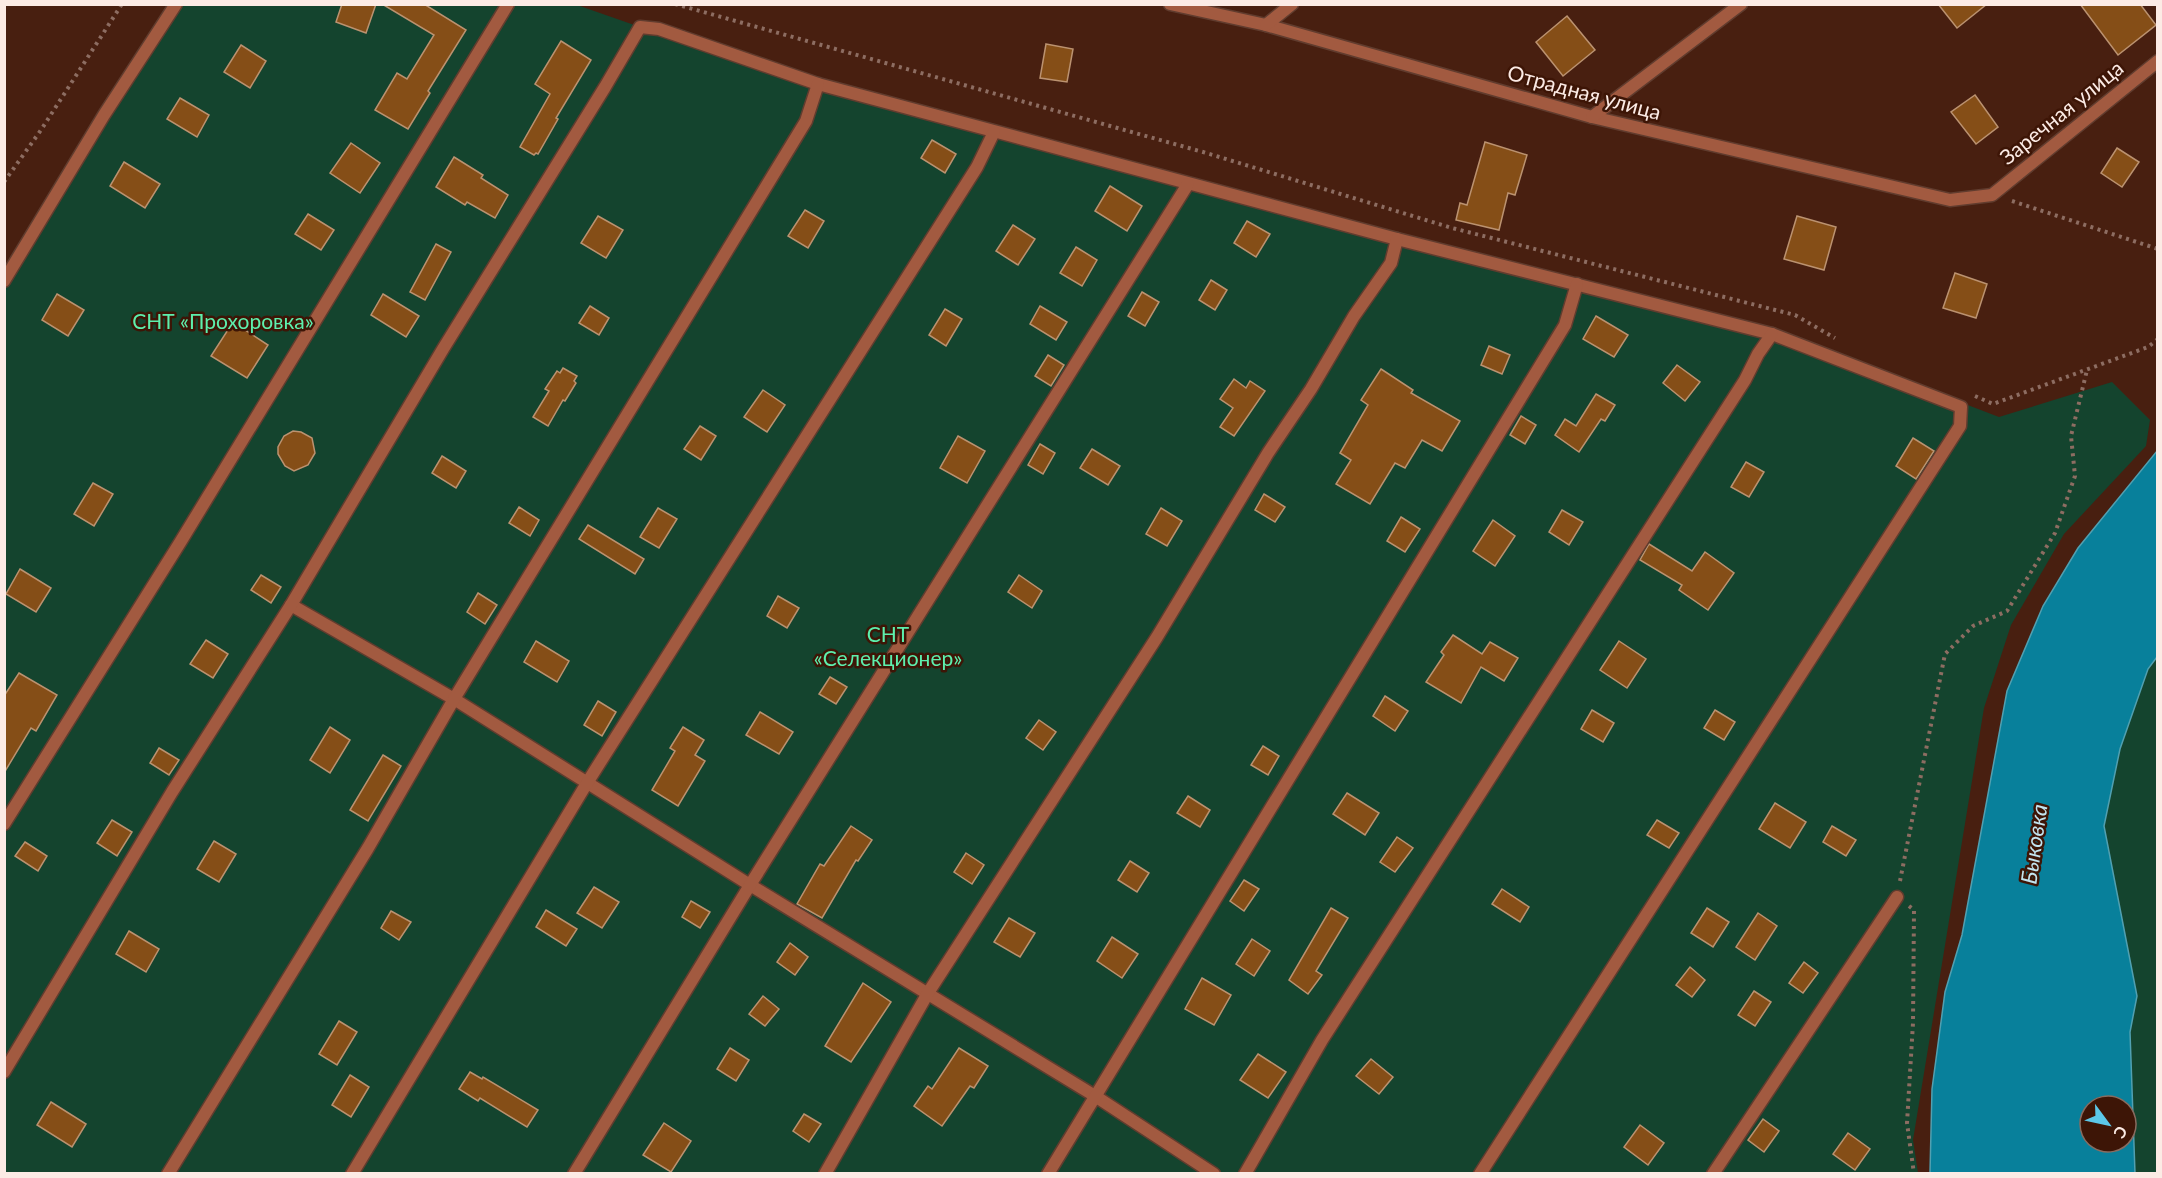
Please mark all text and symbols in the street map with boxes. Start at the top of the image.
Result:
street label: Заречная улица [1994,54,2128,169]
street label: Отрадная улица [1505,59,1664,124]
park label: СНТ «Прохоровка» [132,308,314,333]
park label: СНТ «Селекционер» [814,621,962,670]
water label: Быковка [2015,802,2052,886]
north arrow [2078,1094,2138,1154]
text: С [2110,1123,2132,1142]

